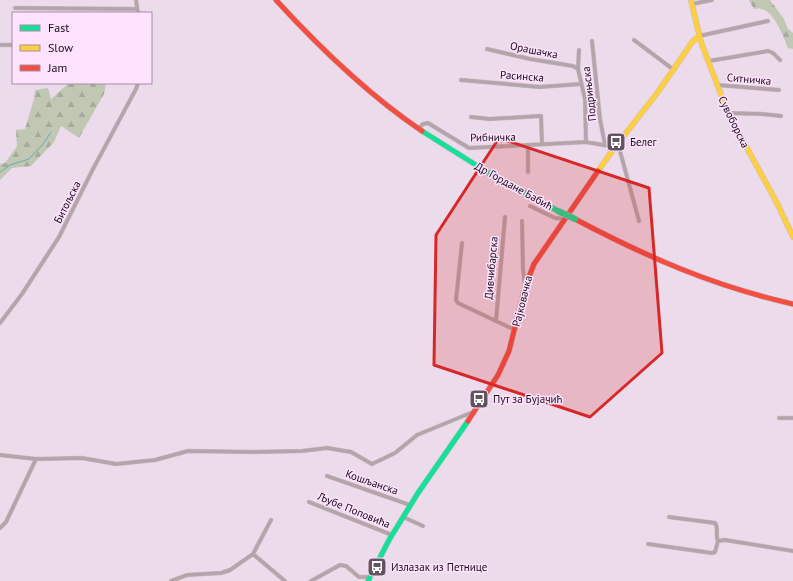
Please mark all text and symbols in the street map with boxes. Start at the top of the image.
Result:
legend [12,12,152,84]
text: Fast [48,20,69,35]
street label: Орашачка [509,38,559,62]
text: Slow [48,40,73,55]
text: Jam [47,60,67,75]
street label: Подрињска [579,66,599,122]
street label: Расинска [500,67,544,85]
street label: Ситничка [726,70,772,88]
street label: Сувоборска [715,94,753,150]
street label: Рибничка [470,130,516,144]
bus stop icon: Белег [605,131,627,153]
place label: Белег [630,135,658,149]
street label: Др Гордане Бабић [473,159,555,213]
street label: Битољска [50,178,84,226]
street label: Дивчибарска [481,236,501,300]
street label: Рајковачка [509,274,535,328]
bus stop icon: Пут за Бујачић [468,388,490,410]
place label: Пут за Бујачић [493,392,563,406]
street label: Кошљанска [344,466,400,498]
street label: Љубе Поповића [315,489,392,531]
bus stop icon: Излазак из Петнице [366,556,388,578]
place label: Излазак из Петнице [391,560,488,574]

